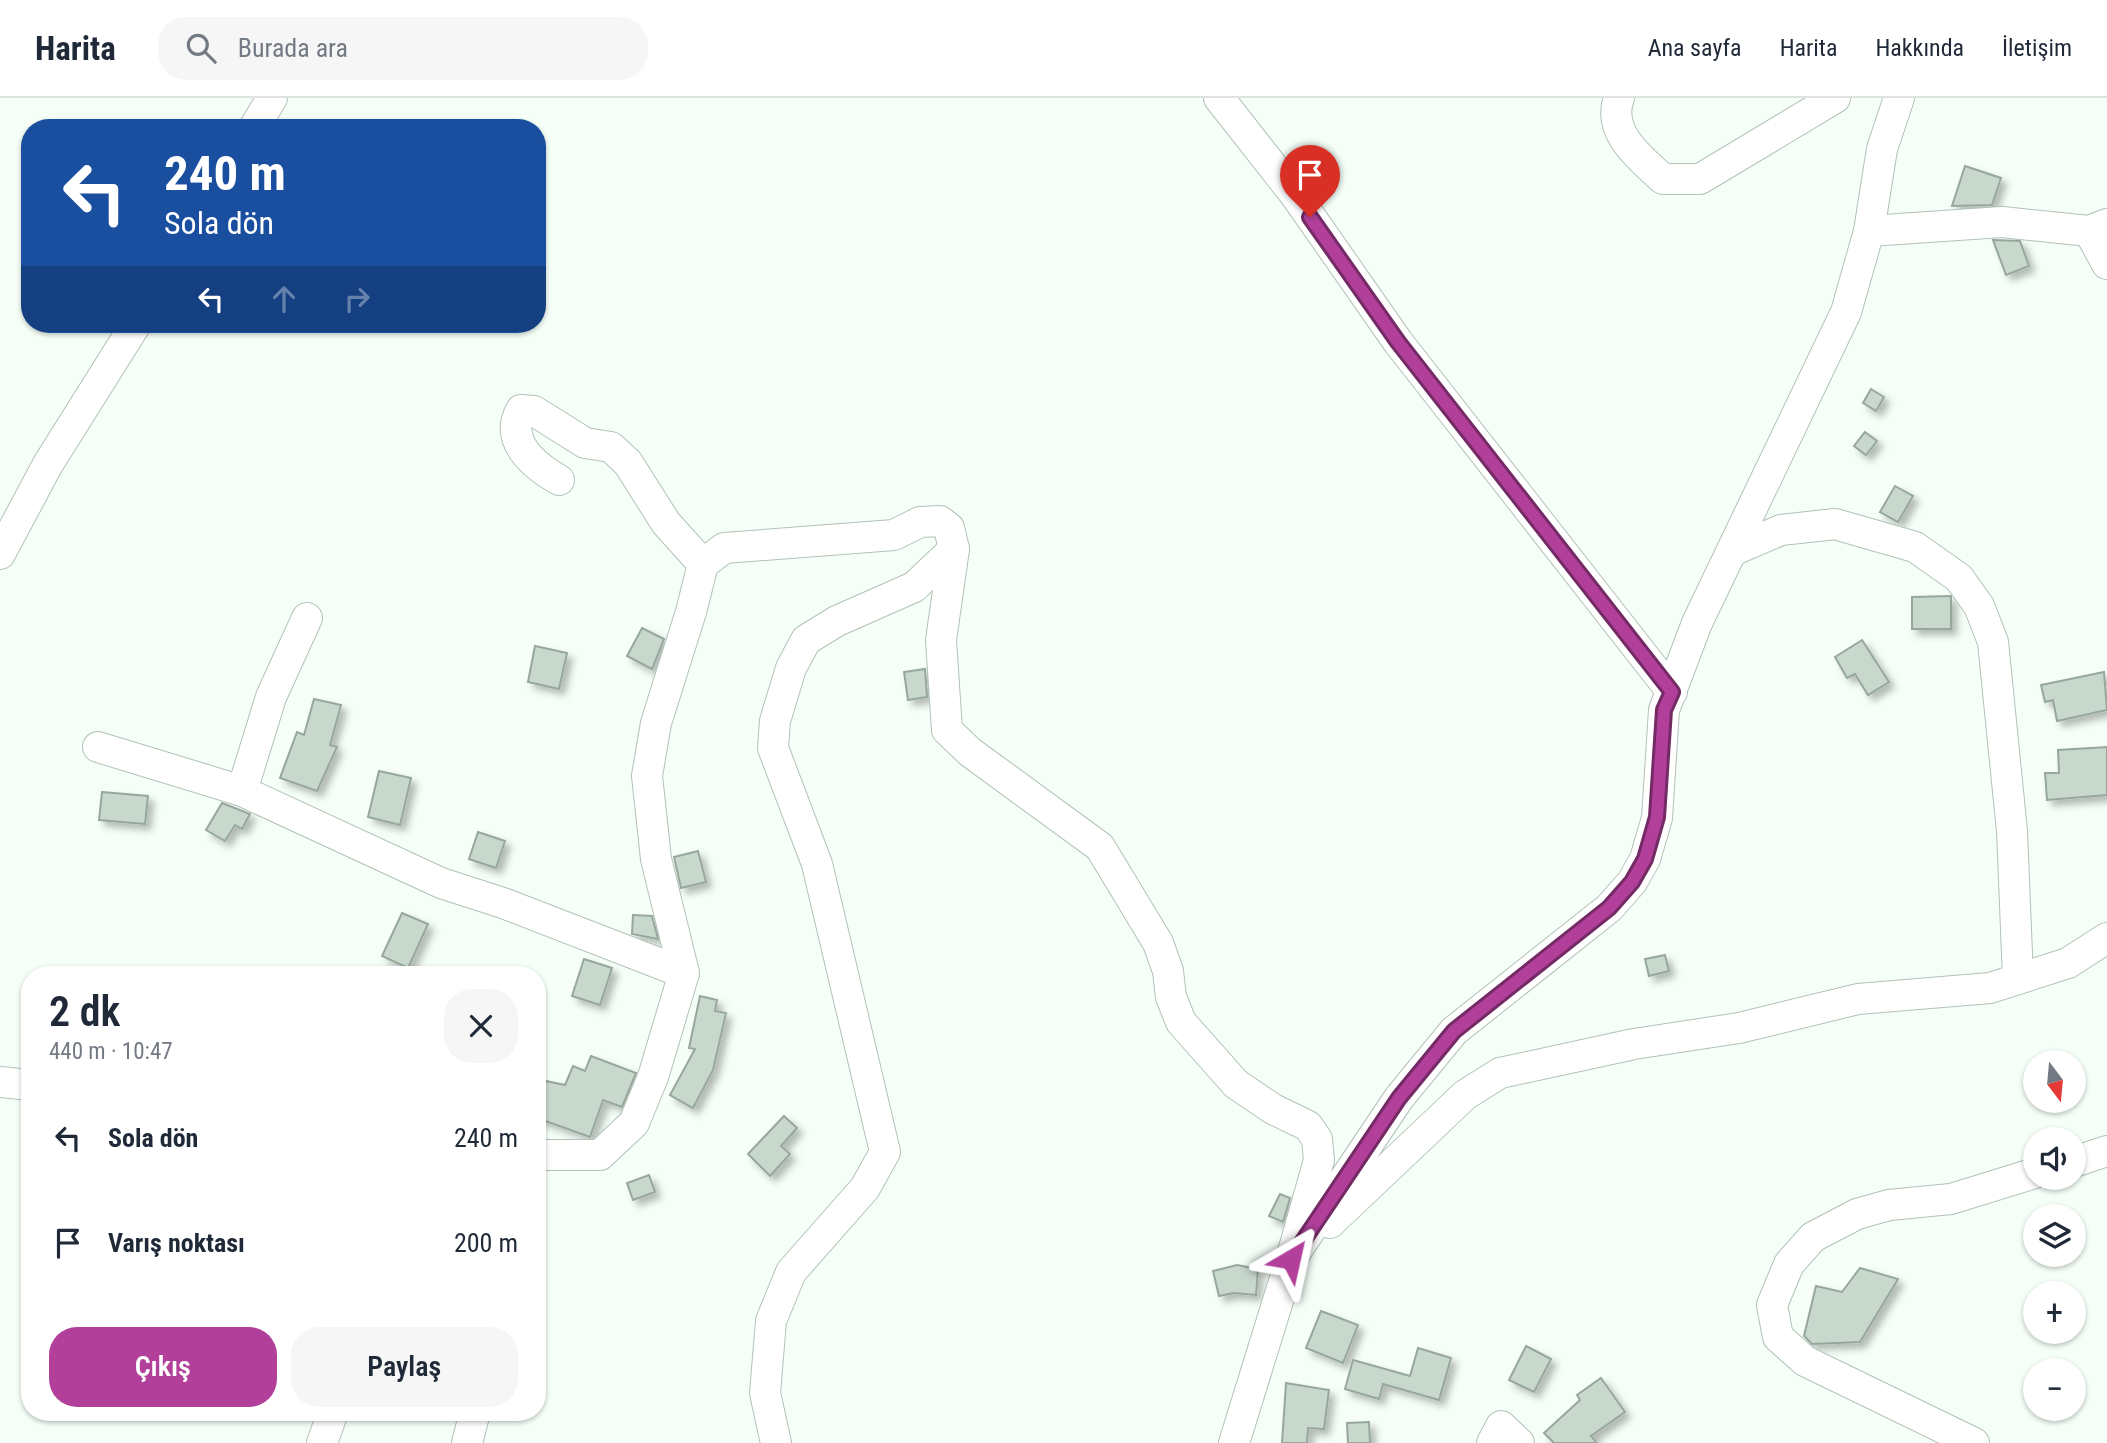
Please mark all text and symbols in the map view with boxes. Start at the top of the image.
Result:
search box [158,17,648,80]
text: Harita [35,29,116,68]
icon: search [182,29,220,67]
text: Burada ara [238,33,348,63]
text: Ana sayfa [1648,34,1742,62]
text: Harita [1780,34,1837,62]
text: Hakkında [1875,34,1964,62]
text: İletişim [2002,34,2072,62]
text: 240 m [164,145,286,202]
pin [1280,145,1340,217]
icon: left [49,147,140,238]
icon: arrive [1291,156,1329,194]
text: Sola dön [164,204,274,242]
icon: left [192,280,230,318]
icon: ahead [265,280,303,318]
icon: right [338,280,376,318]
text: 2 dk [49,987,120,1036]
button: close [444,989,518,1063]
text: 440 m · 10:47 [49,1038,173,1065]
north arrow [2023,1050,2086,1113]
map controls [2023,1050,2086,1421]
icon: left [49,1119,87,1157]
text: Sola dön [108,1123,198,1153]
text: 240 m [454,1123,518,1153]
button: sound [2023,1127,2086,1190]
button: layers [2023,1204,2086,1267]
position arrow [1254,1222,1328,1296]
icon: arrive [49,1224,87,1262]
text: Varış noktası [108,1228,245,1258]
text: 200 m [454,1228,518,1258]
button: + [2023,1281,2086,1344]
button: Çıkış [49,1327,277,1407]
button: Paylaş [291,1327,518,1407]
button: − [2023,1358,2086,1421]

